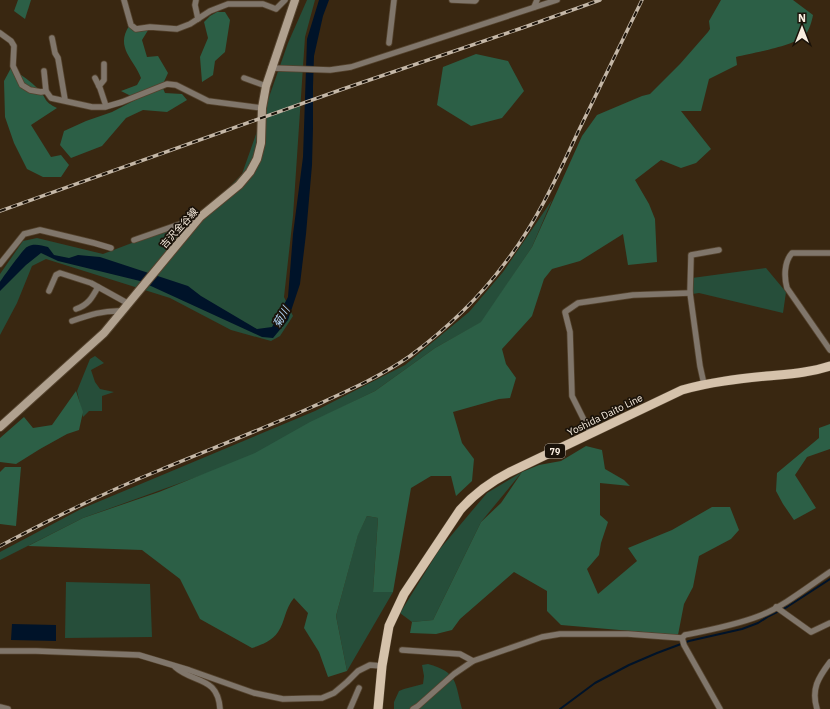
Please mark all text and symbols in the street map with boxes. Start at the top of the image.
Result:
north arrow [782,8,822,48]
text: N [798,11,806,25]
street label: 吉沢金谷線 [157,205,201,251]
water label: 菊川 [269,303,293,330]
street label: Yoshida Daito Line [565,391,645,439]
road number: 79 [545,444,565,458]

